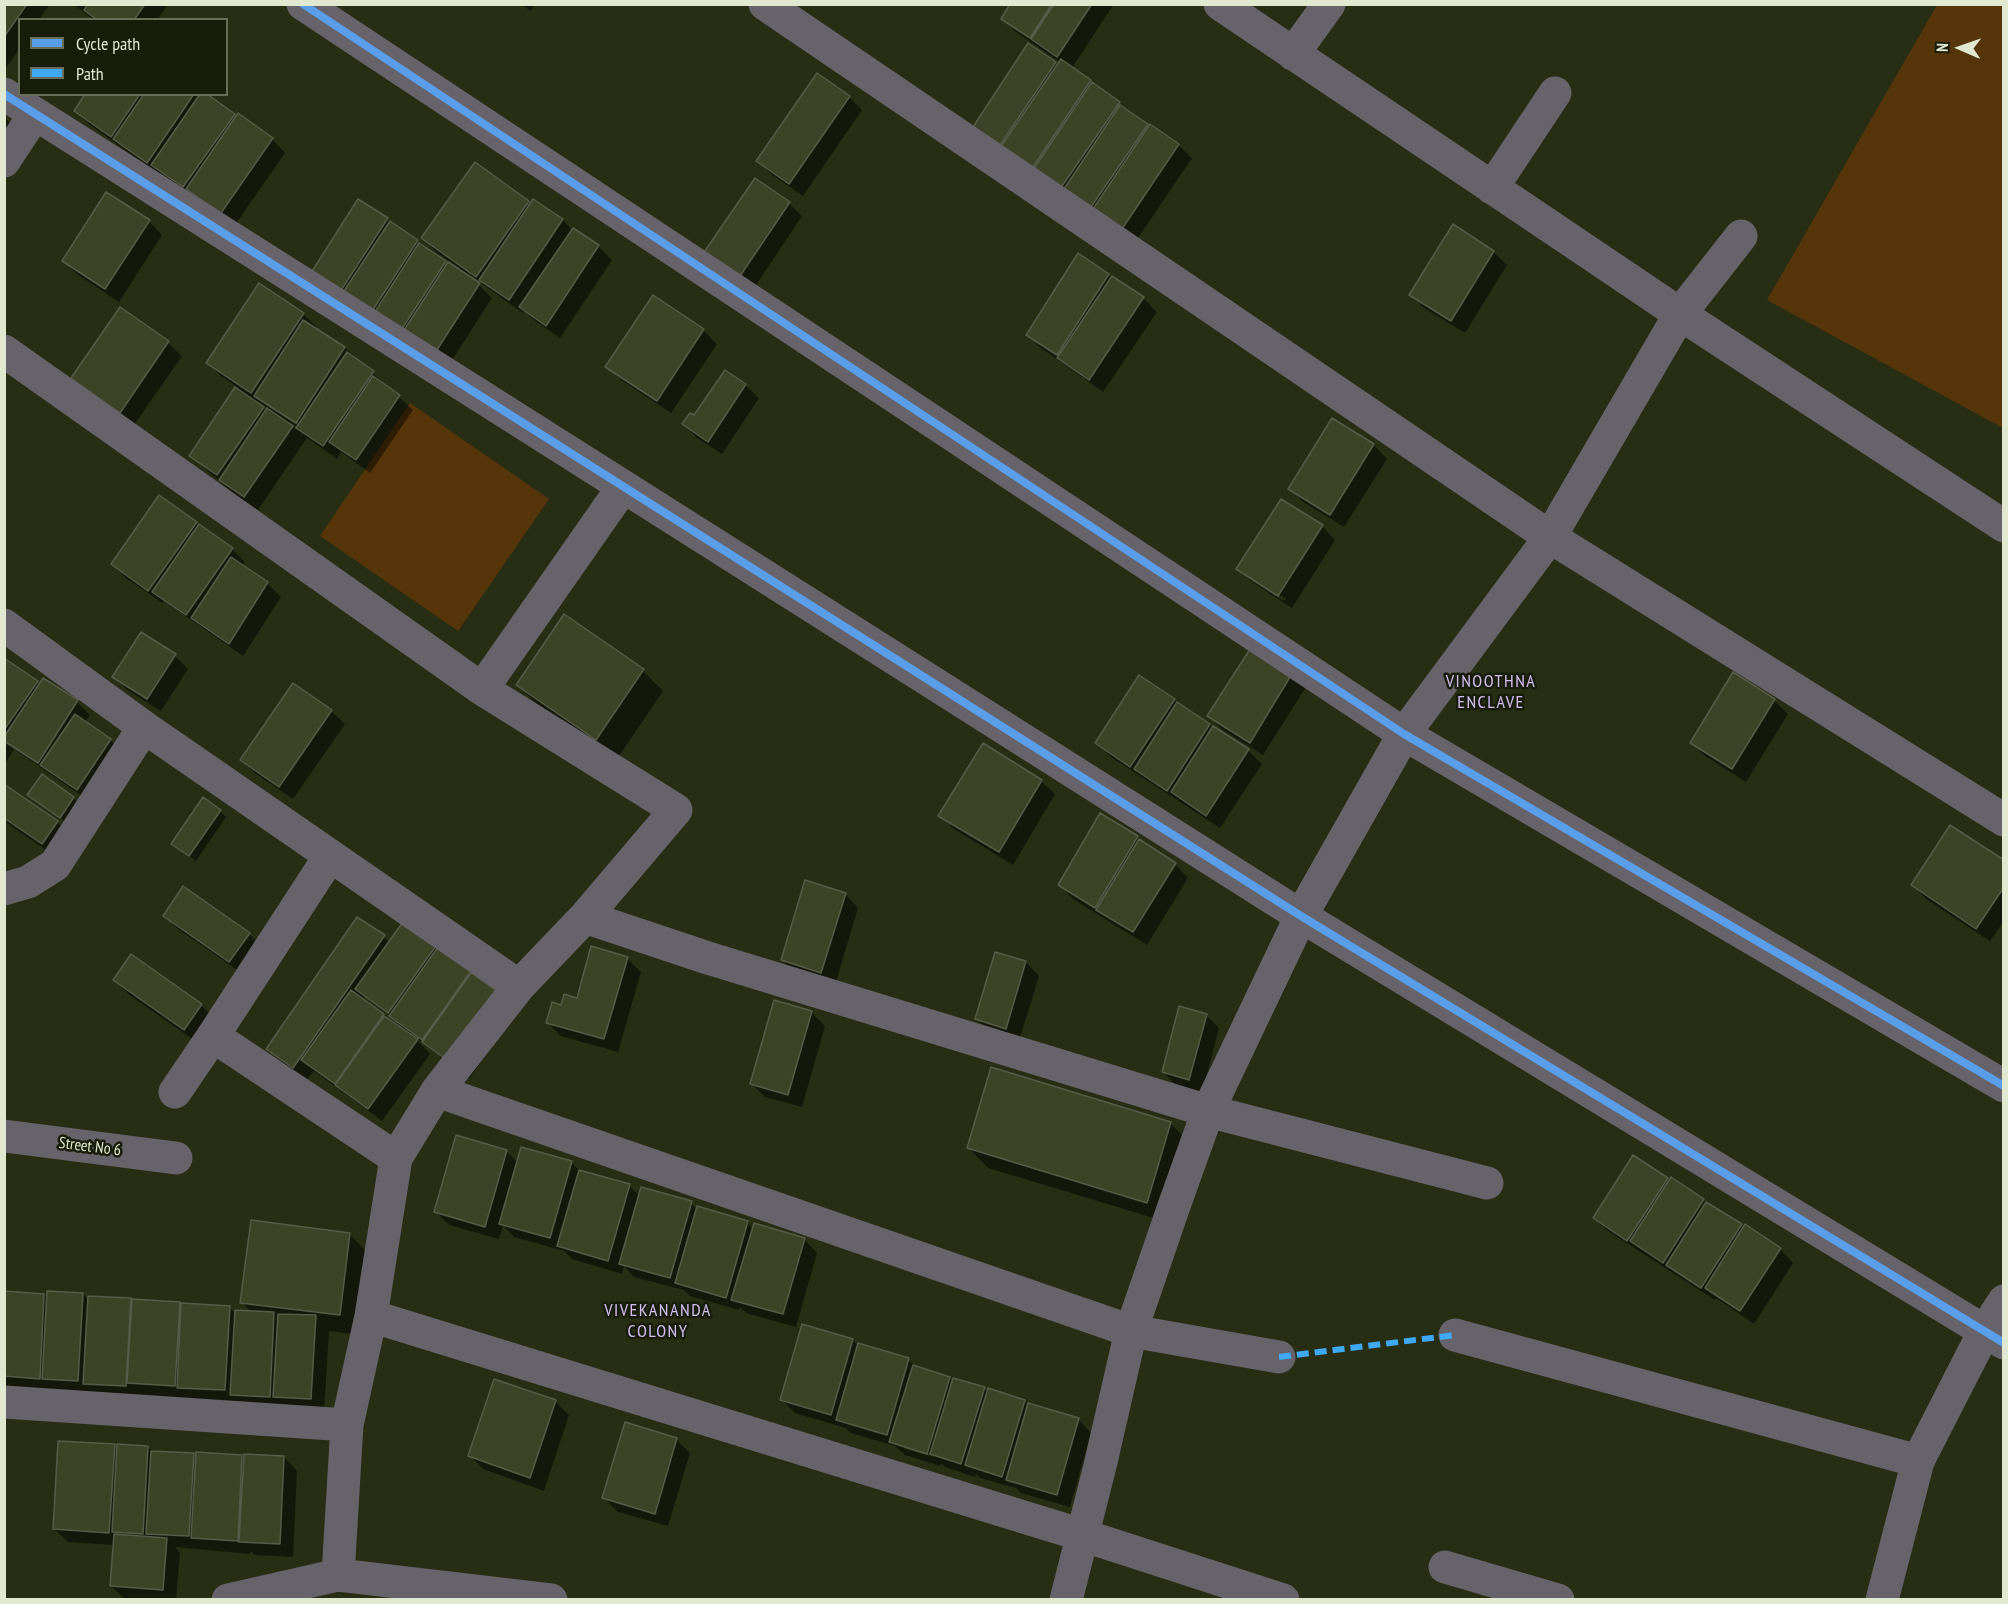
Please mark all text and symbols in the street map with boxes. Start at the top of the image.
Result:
legend [18,18,228,96]
north arrow [1930,18,1990,78]
text: Cycle path [76,32,140,55]
text: N [1932,43,1952,52]
text: Path [76,62,104,85]
district label: VINOOTHNA ENCLAVE [1446,671,1536,714]
street label: Street No 6 [58,1134,122,1160]
district label: VIVEKANANDA COLONY [604,1300,712,1342]

